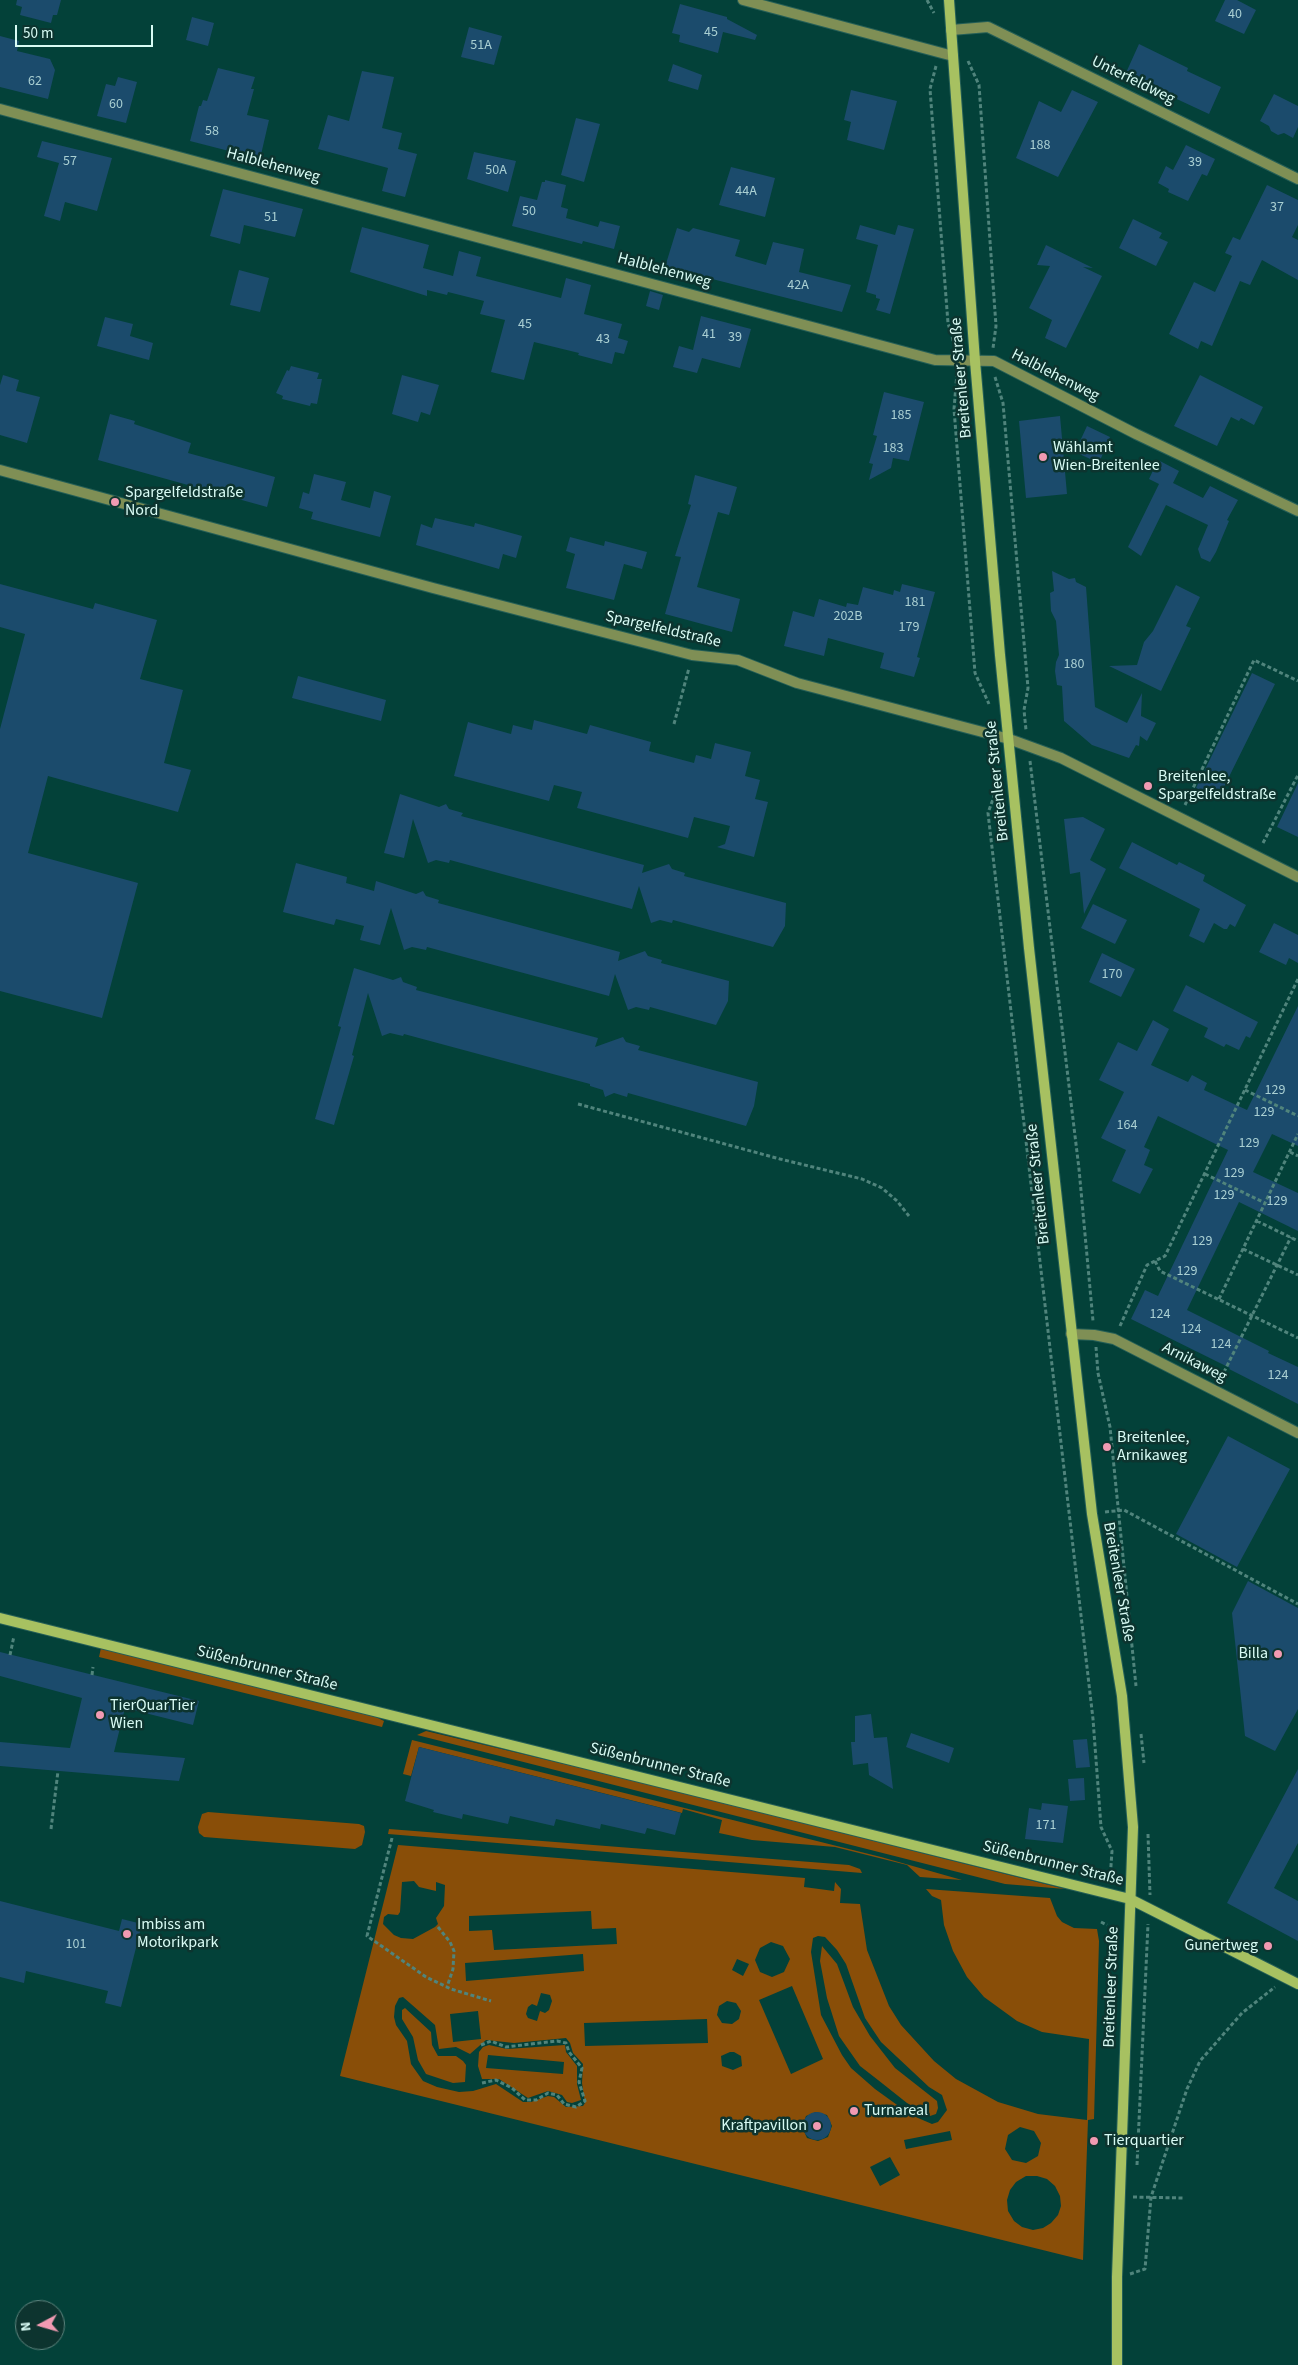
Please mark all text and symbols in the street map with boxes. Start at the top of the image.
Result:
house number: 40 [1228,7,1242,23]
scale bar [18,15,155,47]
text: 50 m [23,23,53,44]
house number: 45 [704,25,718,41]
house number: 51A [470,38,492,54]
street label: Unterfeldweg [1088,53,1178,109]
house number: 62 [28,74,42,90]
house number: 60 [109,97,123,113]
house number: 58 [205,124,219,140]
house number: 188 [1030,138,1050,154]
street label: Halblehenweg [224,144,322,188]
house number: 57 [63,154,77,170]
house number: 39 [1188,155,1202,171]
house number: 50A [485,163,507,179]
house number: 44A [735,184,757,200]
house number: 37 [1270,200,1284,216]
house number: 50 [522,204,536,220]
house number: 51 [264,210,278,226]
street label: Halblehenweg [615,249,713,293]
house number: 42A [787,278,809,294]
house number: 45 [518,317,532,333]
street label: Breitenleer Straße [947,317,977,439]
house number: 41 [702,327,716,343]
house number: 39 [728,330,742,346]
house number: 43 [596,332,610,348]
street label: Halblehenweg [1008,346,1102,406]
house number: 185 [891,408,911,424]
place label: Wählamt Wien-Breitenlee [1053,438,1160,476]
house number: 183 [883,441,903,457]
marker: Wählamt Wien-Breitenlee [1037,451,1049,463]
place label: Spargelfeldstraße Nord [125,483,243,521]
marker: Spargelfeldstraße Nord [109,496,121,508]
house number: 181 [905,595,925,611]
street label: Spargelfeldstraße [603,607,723,653]
house number: 202B [833,609,863,625]
house number: 179 [899,620,919,636]
house number: 180 [1064,657,1084,673]
street label: Breitenleer Straße [982,720,1014,842]
place label: Breitenlee, Spargelfeldstraße [1158,767,1276,805]
marker: Breitenlee, Spargelfeldstraße [1142,780,1154,792]
house number: 170 [1102,967,1122,983]
house number: 129 [1265,1083,1285,1099]
house number: 129 [1254,1105,1274,1121]
house number: 164 [1117,1118,1137,1134]
street label: Breitenleer Straße [1023,1123,1055,1245]
house number: 129 [1239,1136,1259,1152]
house number: 129 [1224,1166,1244,1182]
house number: 129 [1214,1188,1234,1204]
house number: 129 [1267,1194,1287,1210]
house number: 129 [1192,1234,1212,1250]
house number: 129 [1177,1264,1197,1280]
house number: 124 [1150,1307,1170,1323]
house number: 124 [1181,1322,1201,1338]
house number: 124 [1211,1337,1231,1353]
street label: Arnikaweg [1158,1339,1230,1387]
house number: 124 [1268,1368,1288,1384]
place label: Breitenlee, Arnikaweg [1117,1428,1189,1466]
marker: Breitenlee, Arnikaweg [1101,1441,1113,1453]
street label: Breitenleer Straße [1098,1521,1138,1643]
street label: Süßenbrunner Straße [195,1642,339,1696]
place label: Billa [1238,1644,1268,1664]
marker: Billa [1272,1648,1284,1660]
place label: TierQuarTier Wien [110,1696,195,1734]
marker: TierQuarTier Wien [94,1709,106,1721]
street label: Süßenbrunner Straße [588,1739,732,1793]
house number: 171 [1036,1818,1056,1834]
street label: Süßenbrunner Straße [981,1837,1125,1891]
place label: Imbiss am Motorikpark [137,1915,218,1953]
street label: Breitenleer Straße [1100,1926,1124,2048]
marker: Imbiss am Motorikpark [121,1928,133,1940]
place label: Gunertweg [1184,1936,1258,1956]
house number: 101 [66,1937,86,1953]
marker: Gunertweg [1262,1940,1274,1952]
place label: Turnareal [864,2101,928,2121]
marker: Turnareal [848,2105,860,2117]
place label: Kraftpavillon [721,2116,807,2136]
marker: Kraftpavillon [811,2120,823,2132]
place label: Tierquartier [1104,2131,1184,2151]
marker: Tierquartier [1088,2135,1100,2147]
north arrow [15,2300,65,2350]
text: N [16,2321,37,2332]

